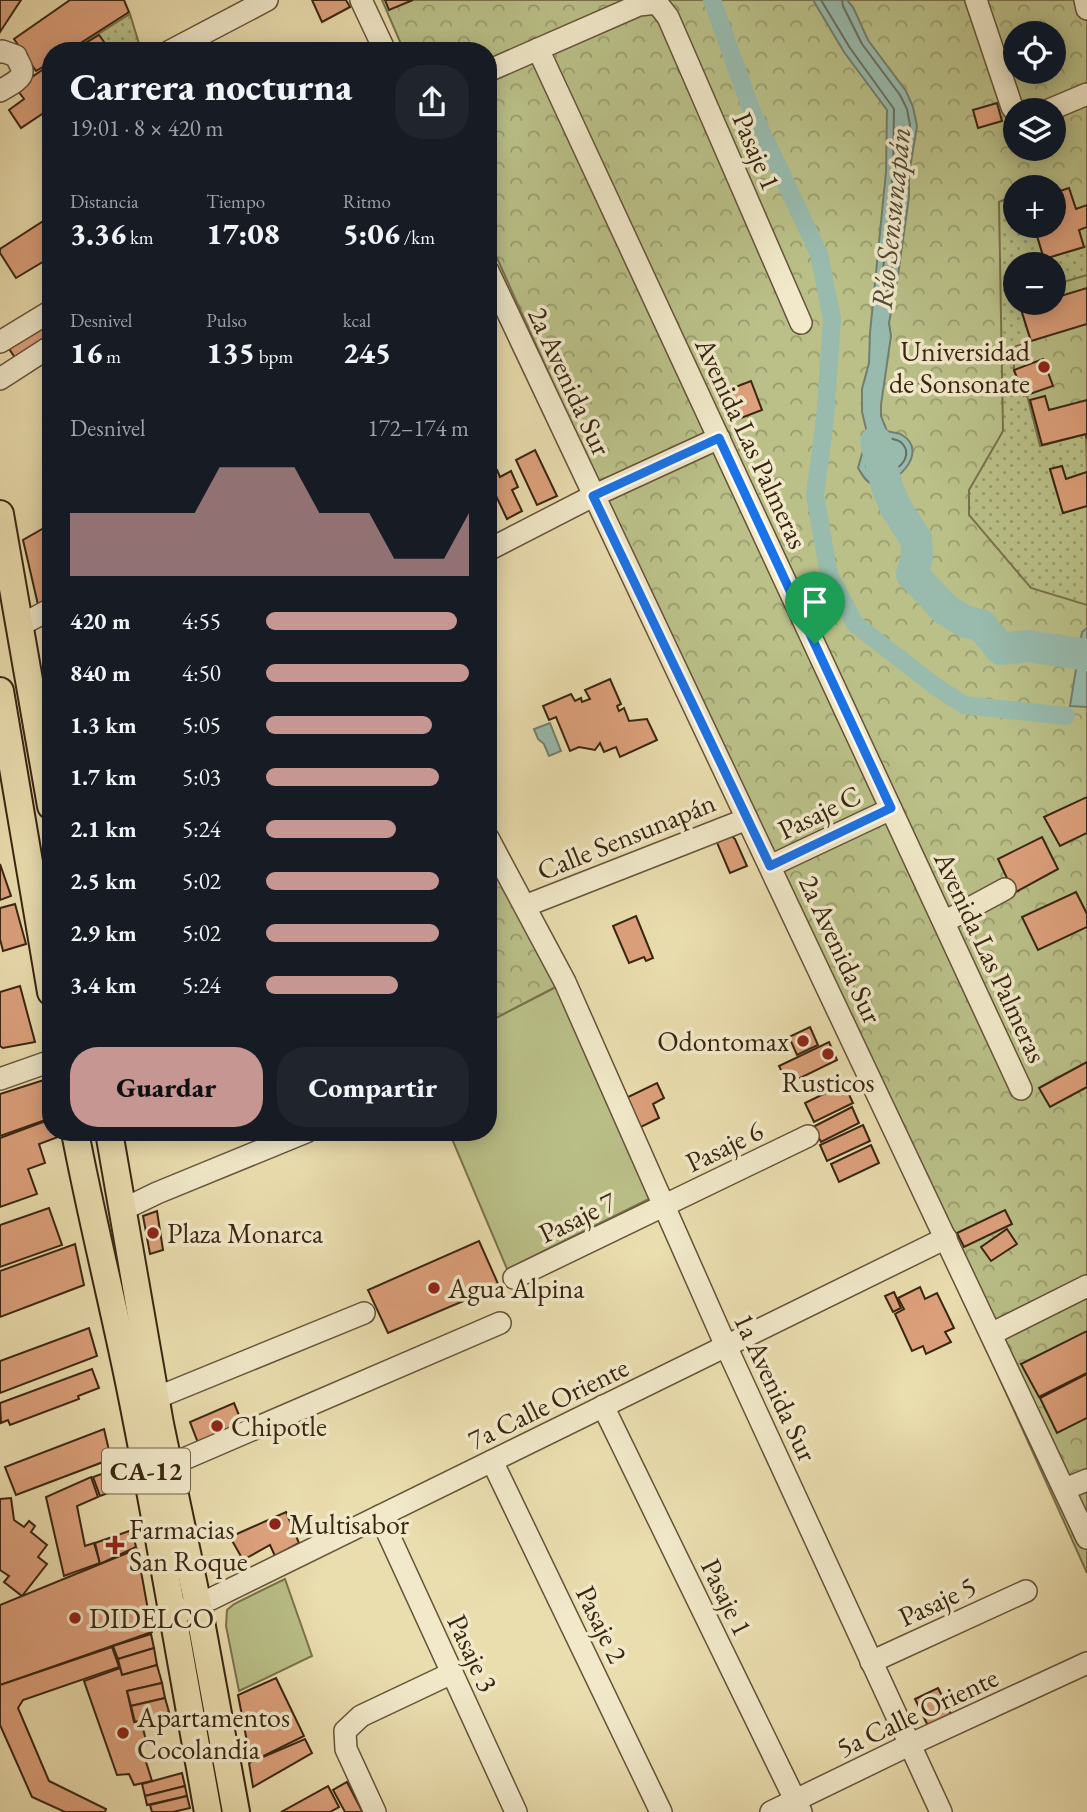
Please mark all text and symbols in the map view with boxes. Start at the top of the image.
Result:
map controls [1003,21,1066,315]
button: locate [1003,21,1066,84]
text: Carrera nocturna [70,62,352,111]
button: share [395,65,469,139]
button: layers [1003,98,1066,161]
street label: Pasaje 1 [725,106,789,196]
text: 19:01 · 8 × 420 m [70,113,223,143]
water label: Río Sensunapán [862,125,919,311]
button: + [1003,175,1066,238]
text: Distancia [70,189,139,214]
text: Tiempo [206,189,265,214]
text: Ritmo [343,189,391,214]
text: 3.36 [70,214,126,253]
text: 17:08 [206,214,280,253]
text: 5:06 [343,214,400,253]
text: km [126,225,154,250]
text: /km [400,225,435,250]
button: − [1003,252,1066,315]
street label: 2a Avenida Sur [520,301,620,462]
text: Desnivel [70,308,132,333]
text: Pulso [206,308,247,333]
text: kcal [343,308,371,333]
street label: Avenida Las Palmeras [687,331,817,554]
text: 16 [70,333,102,372]
text: 135 [206,333,255,372]
text: 245 [343,333,391,372]
place label: Universidad de Sonsonate [889,333,1031,401]
text: m [102,344,121,369]
text: bpm [255,344,293,369]
marker: Universidad de Sonsonate [1036,359,1052,375]
text: Desnivel [70,413,146,443]
text: 172–174 m [368,413,469,443]
pin [785,572,845,644]
icon: arrive [796,583,834,621]
text: 420 m [70,606,131,636]
text: 4:55 [182,606,221,636]
text: 840 m [70,658,131,688]
text: 4:50 [182,658,221,688]
text: 1.3 km [70,710,137,740]
text: 5:05 [182,710,221,740]
text: 1.7 km [70,762,137,792]
text: 5:03 [182,762,221,792]
street label: Pasaje C [772,777,866,847]
street label: Calle Sensunapán [531,784,721,888]
text: 2.1 km [70,814,137,844]
text: 5:24 [182,814,221,844]
street label: Avenida Las Palmeras [926,845,1056,1068]
text: 2.5 km [70,866,137,896]
text: 5:02 [182,866,221,896]
street label: 2a Avenida Sur [791,869,891,1030]
text: 2.9 km [70,918,137,948]
text: 5:02 [182,918,221,948]
text: 3.4 km [70,970,137,1000]
text: 5:24 [182,970,221,1000]
place label: Odontomax [657,1023,789,1059]
marker: Odontomax [795,1033,811,1049]
marker: Rusticos [820,1046,836,1062]
button: Guardar [70,1047,263,1127]
button: Compartir [277,1047,469,1127]
place label: Rusticos [781,1064,875,1100]
street label: Pasaje 6 [680,1112,768,1180]
street label: Pasaje 7 [533,1183,622,1251]
place label: Plaza Monarca [167,1215,324,1251]
marker: Plaza Monarca [145,1225,161,1241]
place label: Agua Alpina [447,1270,585,1306]
marker: Agua Alpina [426,1280,442,1296]
street label: 1a Avenida Sur [726,1307,826,1468]
street label: 7a Calle Oriente [462,1349,634,1457]
place label: Chipotle [231,1408,327,1444]
marker: Chipotle [209,1418,225,1434]
road number: CA-12 [102,1448,190,1494]
place label: Multisabor [289,1506,410,1542]
place label: Farmacias San Roque [129,1511,248,1579]
marker: Multisabor [267,1516,283,1532]
marker: Farmacias San Roque [107,1537,123,1553]
street label: Pasaje 1 [693,1553,761,1641]
street label: Pasaje 5 [892,1567,982,1635]
street label: Pasaje 2 [568,1580,636,1669]
place label: DIDELCO [89,1600,214,1636]
street label: Pasaje 3 [439,1608,507,1698]
marker: DIDELCO [67,1610,83,1626]
street label: 5a Calle Oriente [830,1659,1004,1765]
place label: Apartamentos Cocolandia [136,1699,290,1767]
marker: Apartamentos Cocolandia [115,1725,131,1741]

